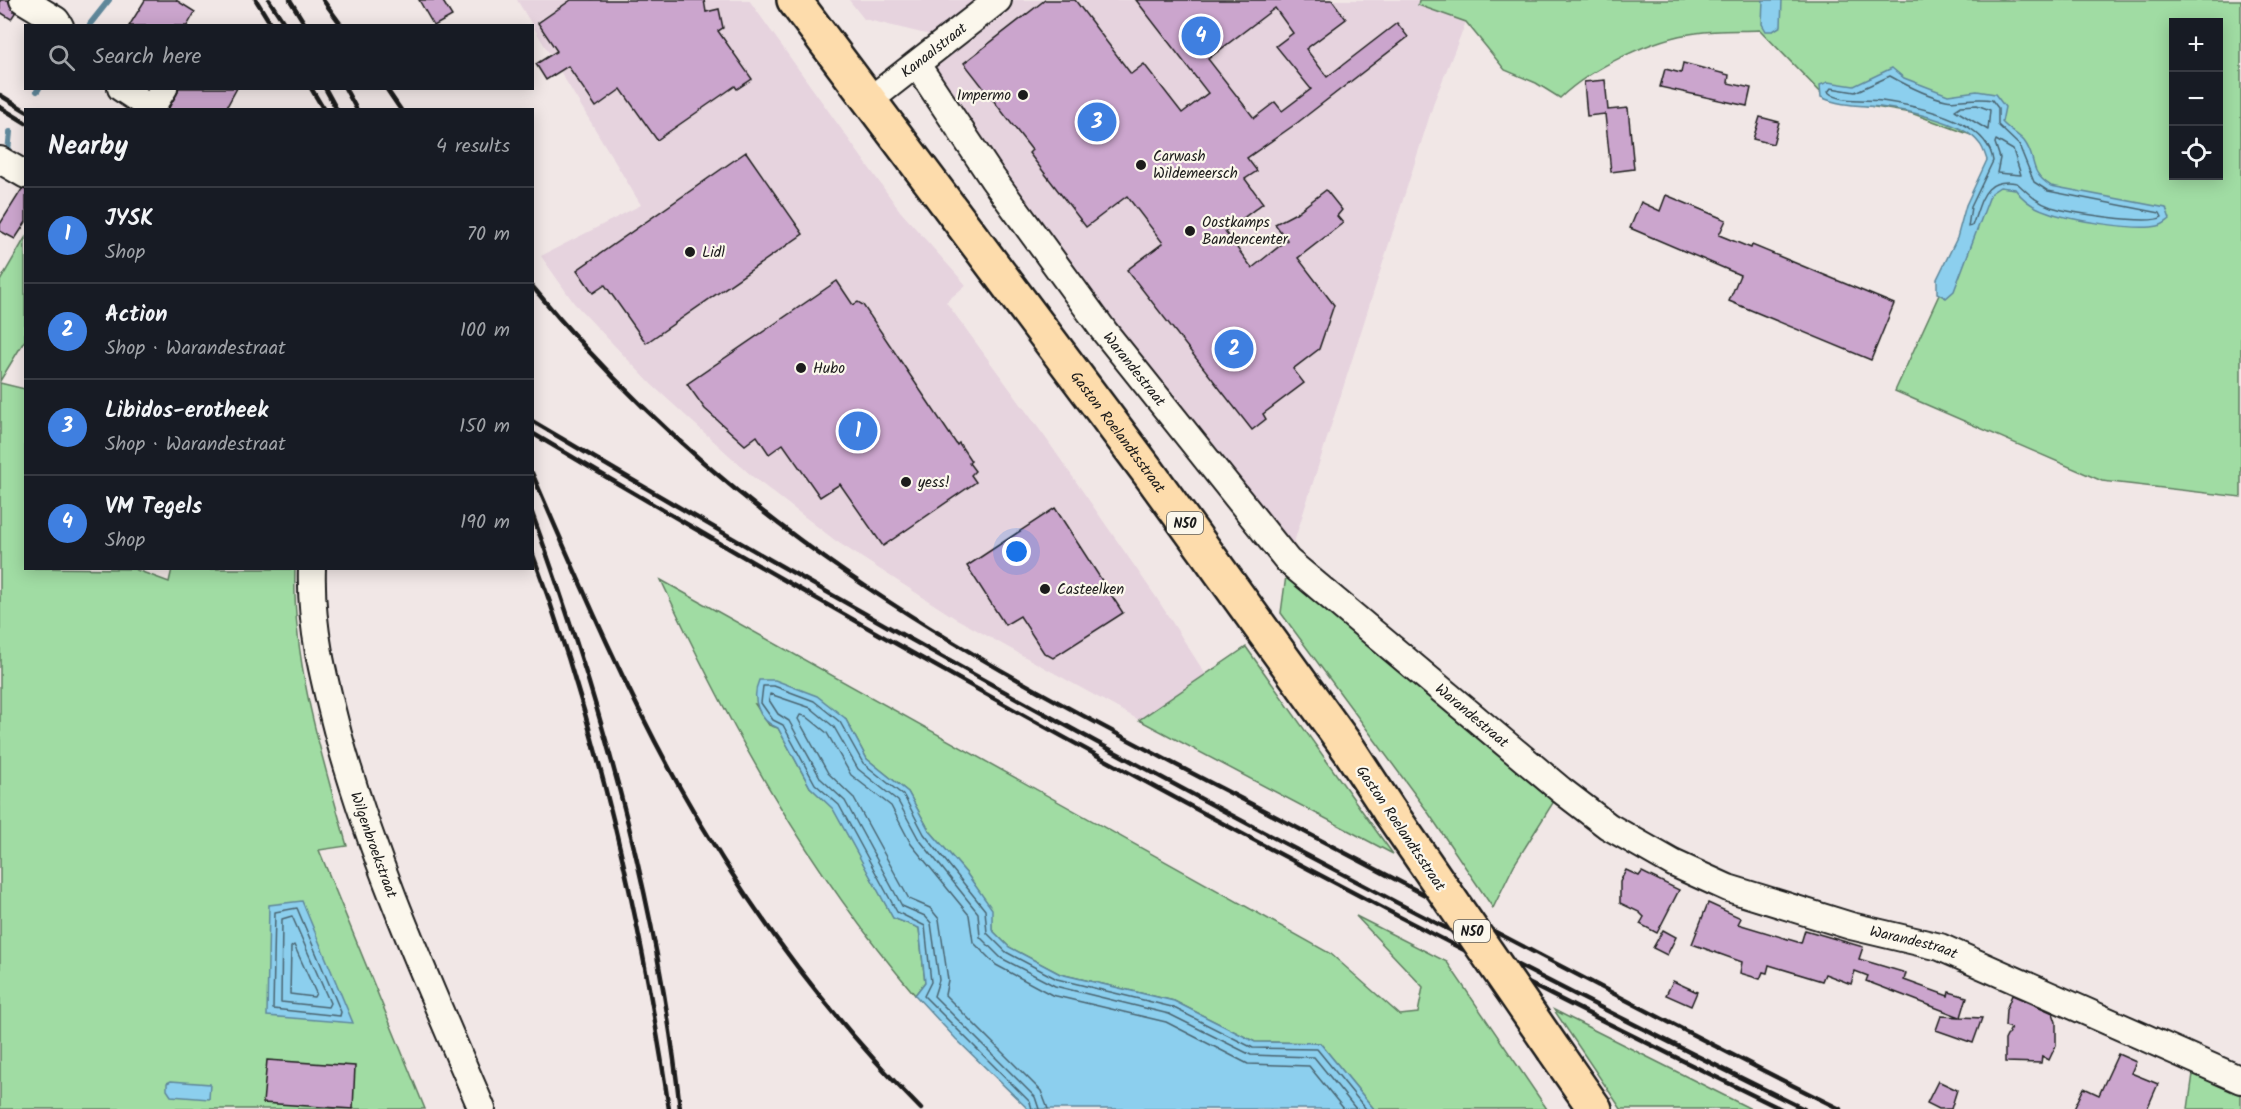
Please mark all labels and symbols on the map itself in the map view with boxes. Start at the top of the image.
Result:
pin: 4 [1182,14,1220,58]
street label: Kanaalstraat [896,17,973,85]
place label: Impermo [957,84,1011,108]
marker: Impermo [1016,88,1030,102]
pin: 3 [1078,100,1116,144]
place label: Carwash Wildemeersch [1153,145,1238,186]
marker: Carwash Wildemeersch [1134,158,1148,172]
place label: Oostkamps Bandencenter [1202,211,1289,252]
marker: Oostkamps Bandencenter [1183,224,1197,238]
place label: Lidl [702,241,725,265]
marker: Lidl [683,245,697,259]
pin: 2 [1214,326,1254,372]
street label: Warandestraat [1096,327,1171,413]
place label: Hubo [813,357,845,381]
marker: Hubo [794,361,808,375]
street label: Gaston Roelandtsstraat [1064,366,1171,499]
pin: 1 [838,408,878,454]
place label: yess! [917,471,950,495]
marker: yess! [899,475,913,489]
road number: N50 [1167,512,1203,534]
your location [1002,537,1031,566]
place label: Casteelken [1057,578,1124,602]
marker: Casteelken [1038,582,1052,596]
street label: Warandestraat [1429,678,1514,754]
street label: Gaston Roelandtsstraat [1349,761,1451,896]
street label: Wilgenbroekstraat [343,789,403,902]
road number: N50 [1454,920,1490,942]
street label: Warandestraat [1867,920,1961,966]

